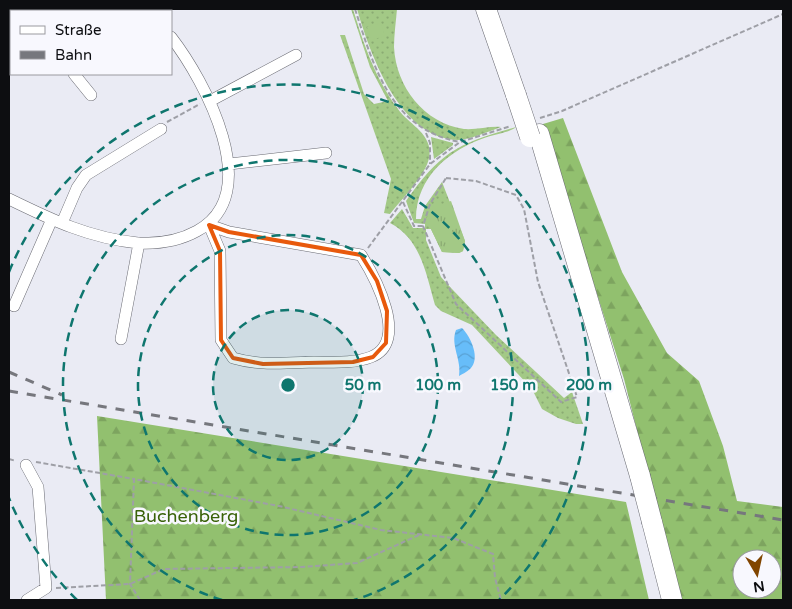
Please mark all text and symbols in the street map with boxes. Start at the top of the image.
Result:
legend [10,10,172,75]
text: Straße [55,21,101,39]
text: Bahn [55,46,92,64]
centre of rings [279,376,297,394]
text: 50 m [345,376,381,394]
text: 100 m [415,376,461,394]
text: 150 m [490,376,536,394]
text: 200 m [566,376,612,394]
park label: Buchenberg [134,505,238,527]
north arrow [732,549,782,599]
text: N [752,577,766,596]

